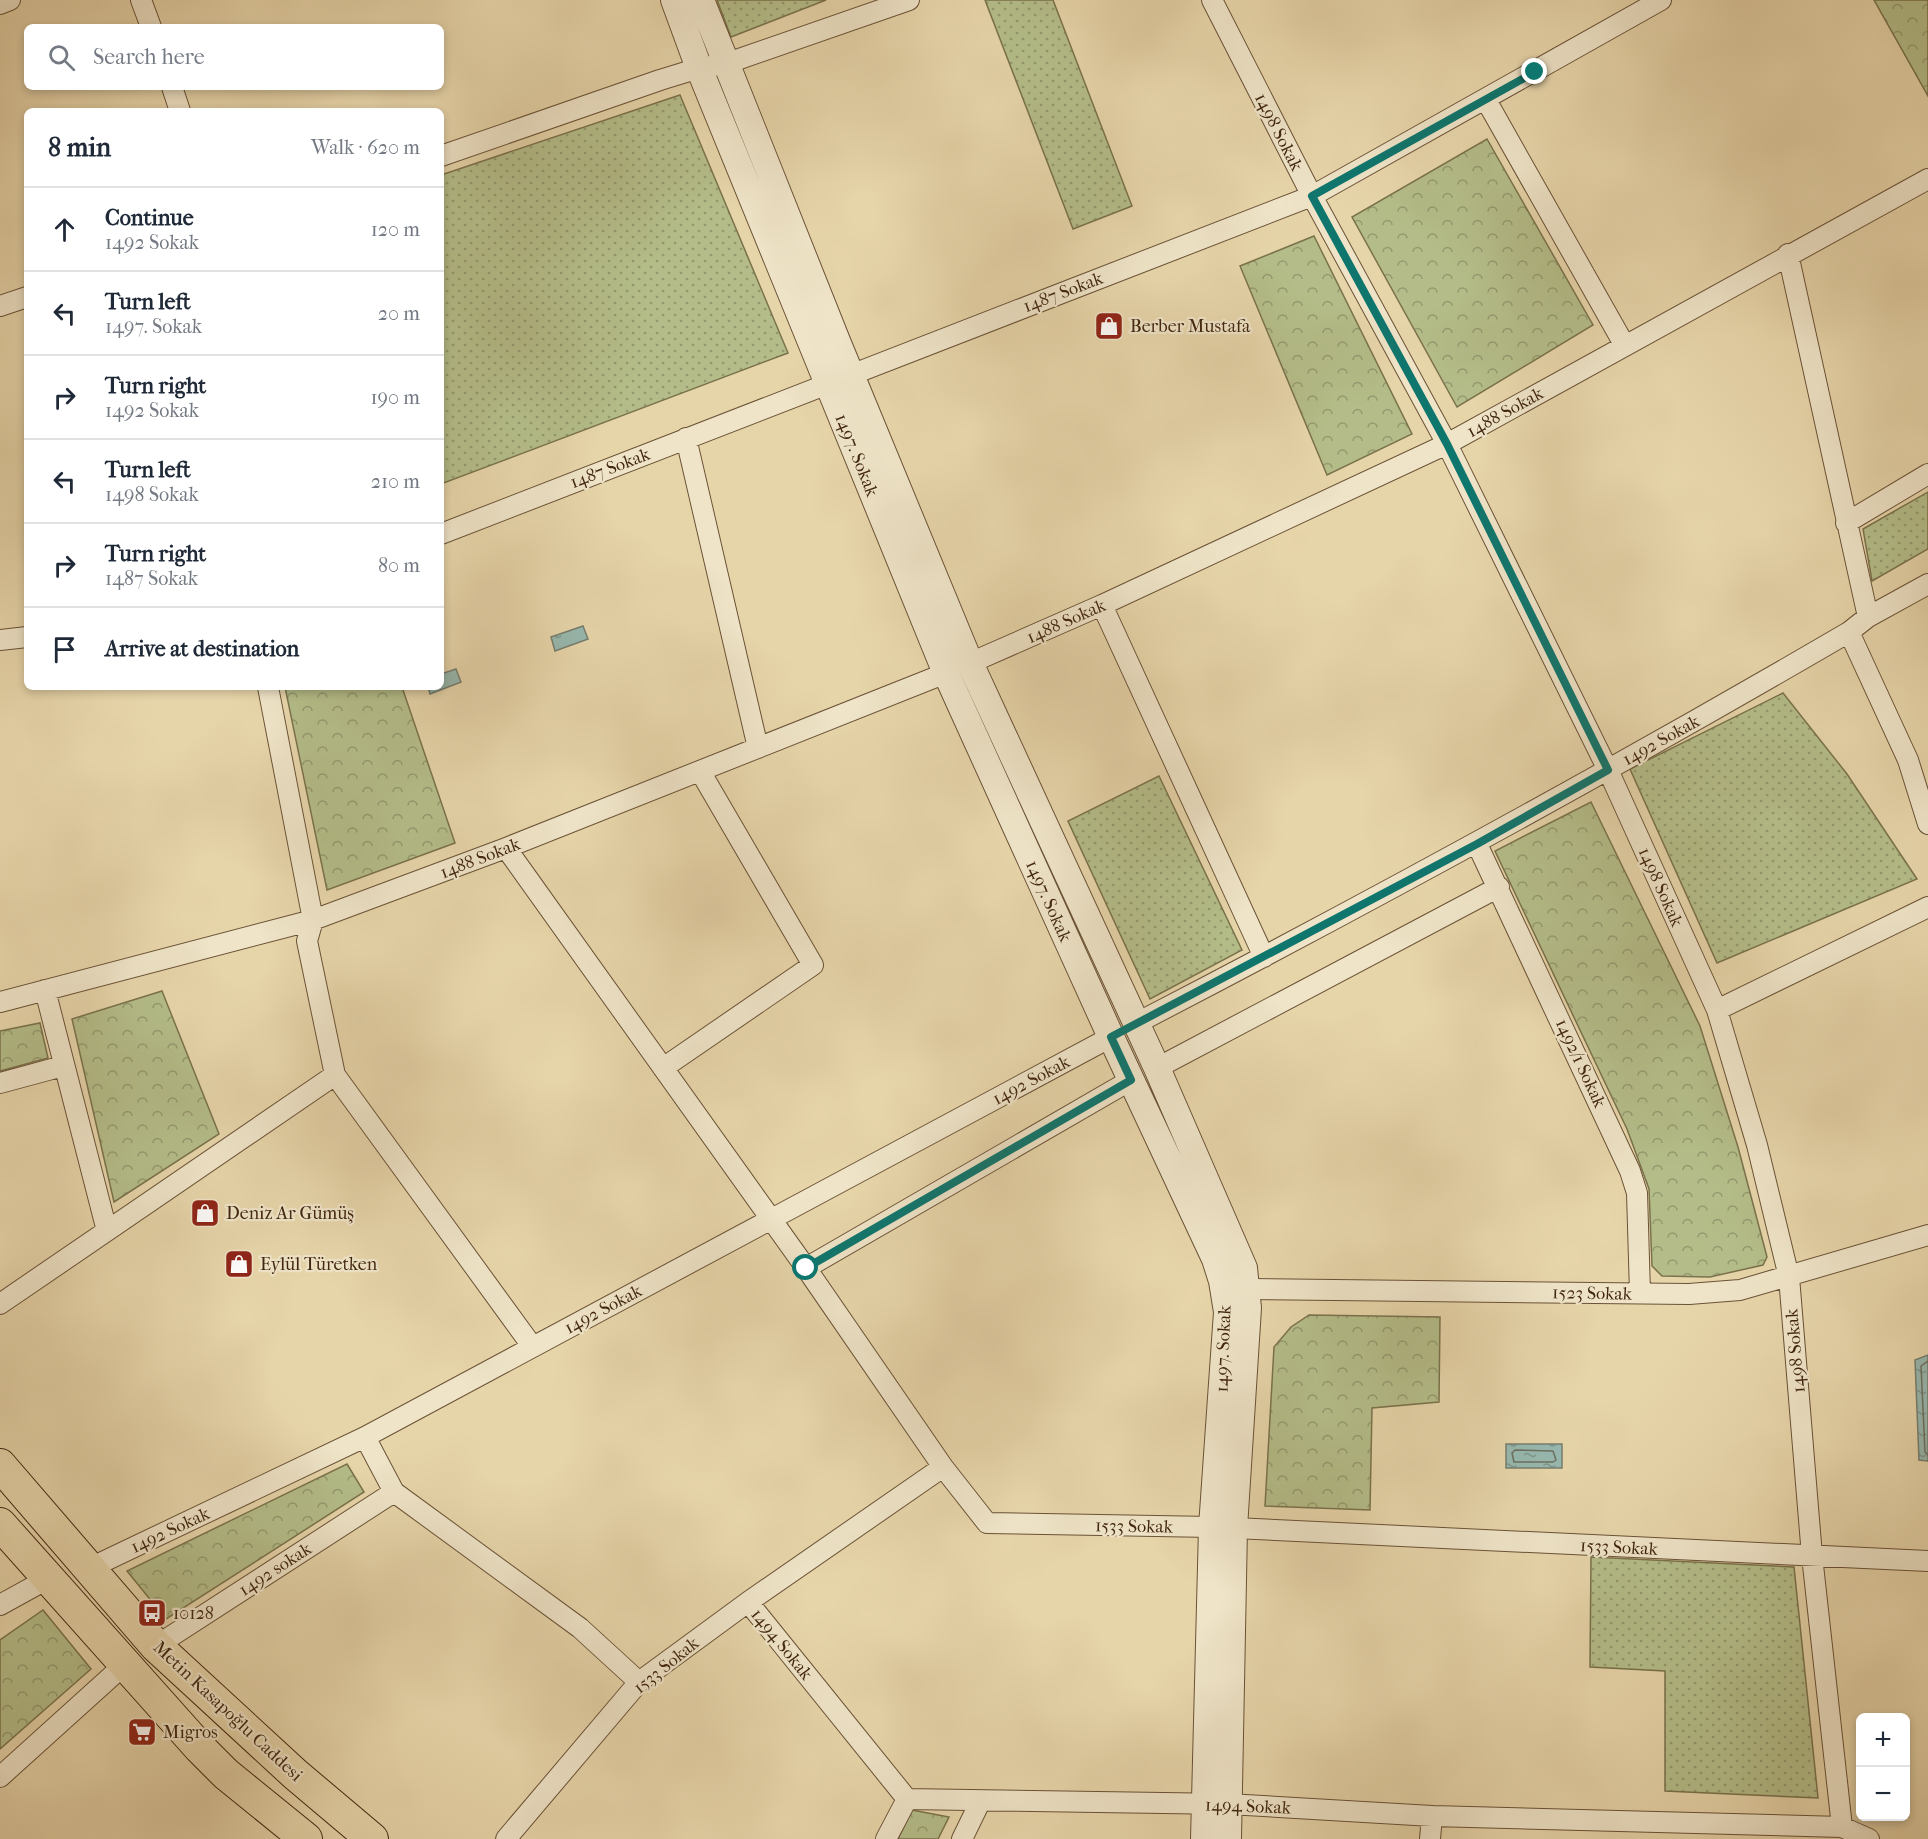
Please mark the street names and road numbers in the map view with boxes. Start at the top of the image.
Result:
street label: 1498 Sokak [1250,90,1307,175]
street label: 1487 Sokak [1020,267,1107,317]
street label: 1488 Sokak [1463,383,1548,442]
street label: 1497. Sokak [830,411,883,500]
street label: 1487 Sokak [567,443,654,493]
street label: 1488 Sokak [1024,594,1110,648]
street label: 1492 Sokak [1619,710,1704,770]
street label: 1488 Sokak [437,833,524,883]
street label: 1498 Sokak [1634,844,1688,931]
street label: 1497. Sokak [1021,857,1076,946]
street label: 1492/1 Sokak [1551,1015,1611,1112]
street label: 1492 Sokak [989,1051,1074,1110]
street label: 1492 Sokak [561,1280,646,1339]
street label: 1523 Sokak [1552,1282,1633,1305]
street label: 1497. Sokak [1211,1304,1236,1393]
street label: 1498 Sokak [1781,1307,1810,1394]
street label: 1492 Sokak [127,1503,214,1558]
street label: 1533 Sokak [1095,1515,1174,1538]
street label: 1533 Sokak [1580,1535,1659,1560]
street label: 1492 sokak [235,1538,316,1601]
street label: 1494 Sokak [746,1604,817,1685]
street label: 1533 Sokak [629,1632,704,1698]
street label: Metin Kasapoğlu Caddesi [149,1637,307,1786]
street label: 1494 Sokak [1205,1795,1292,1819]

